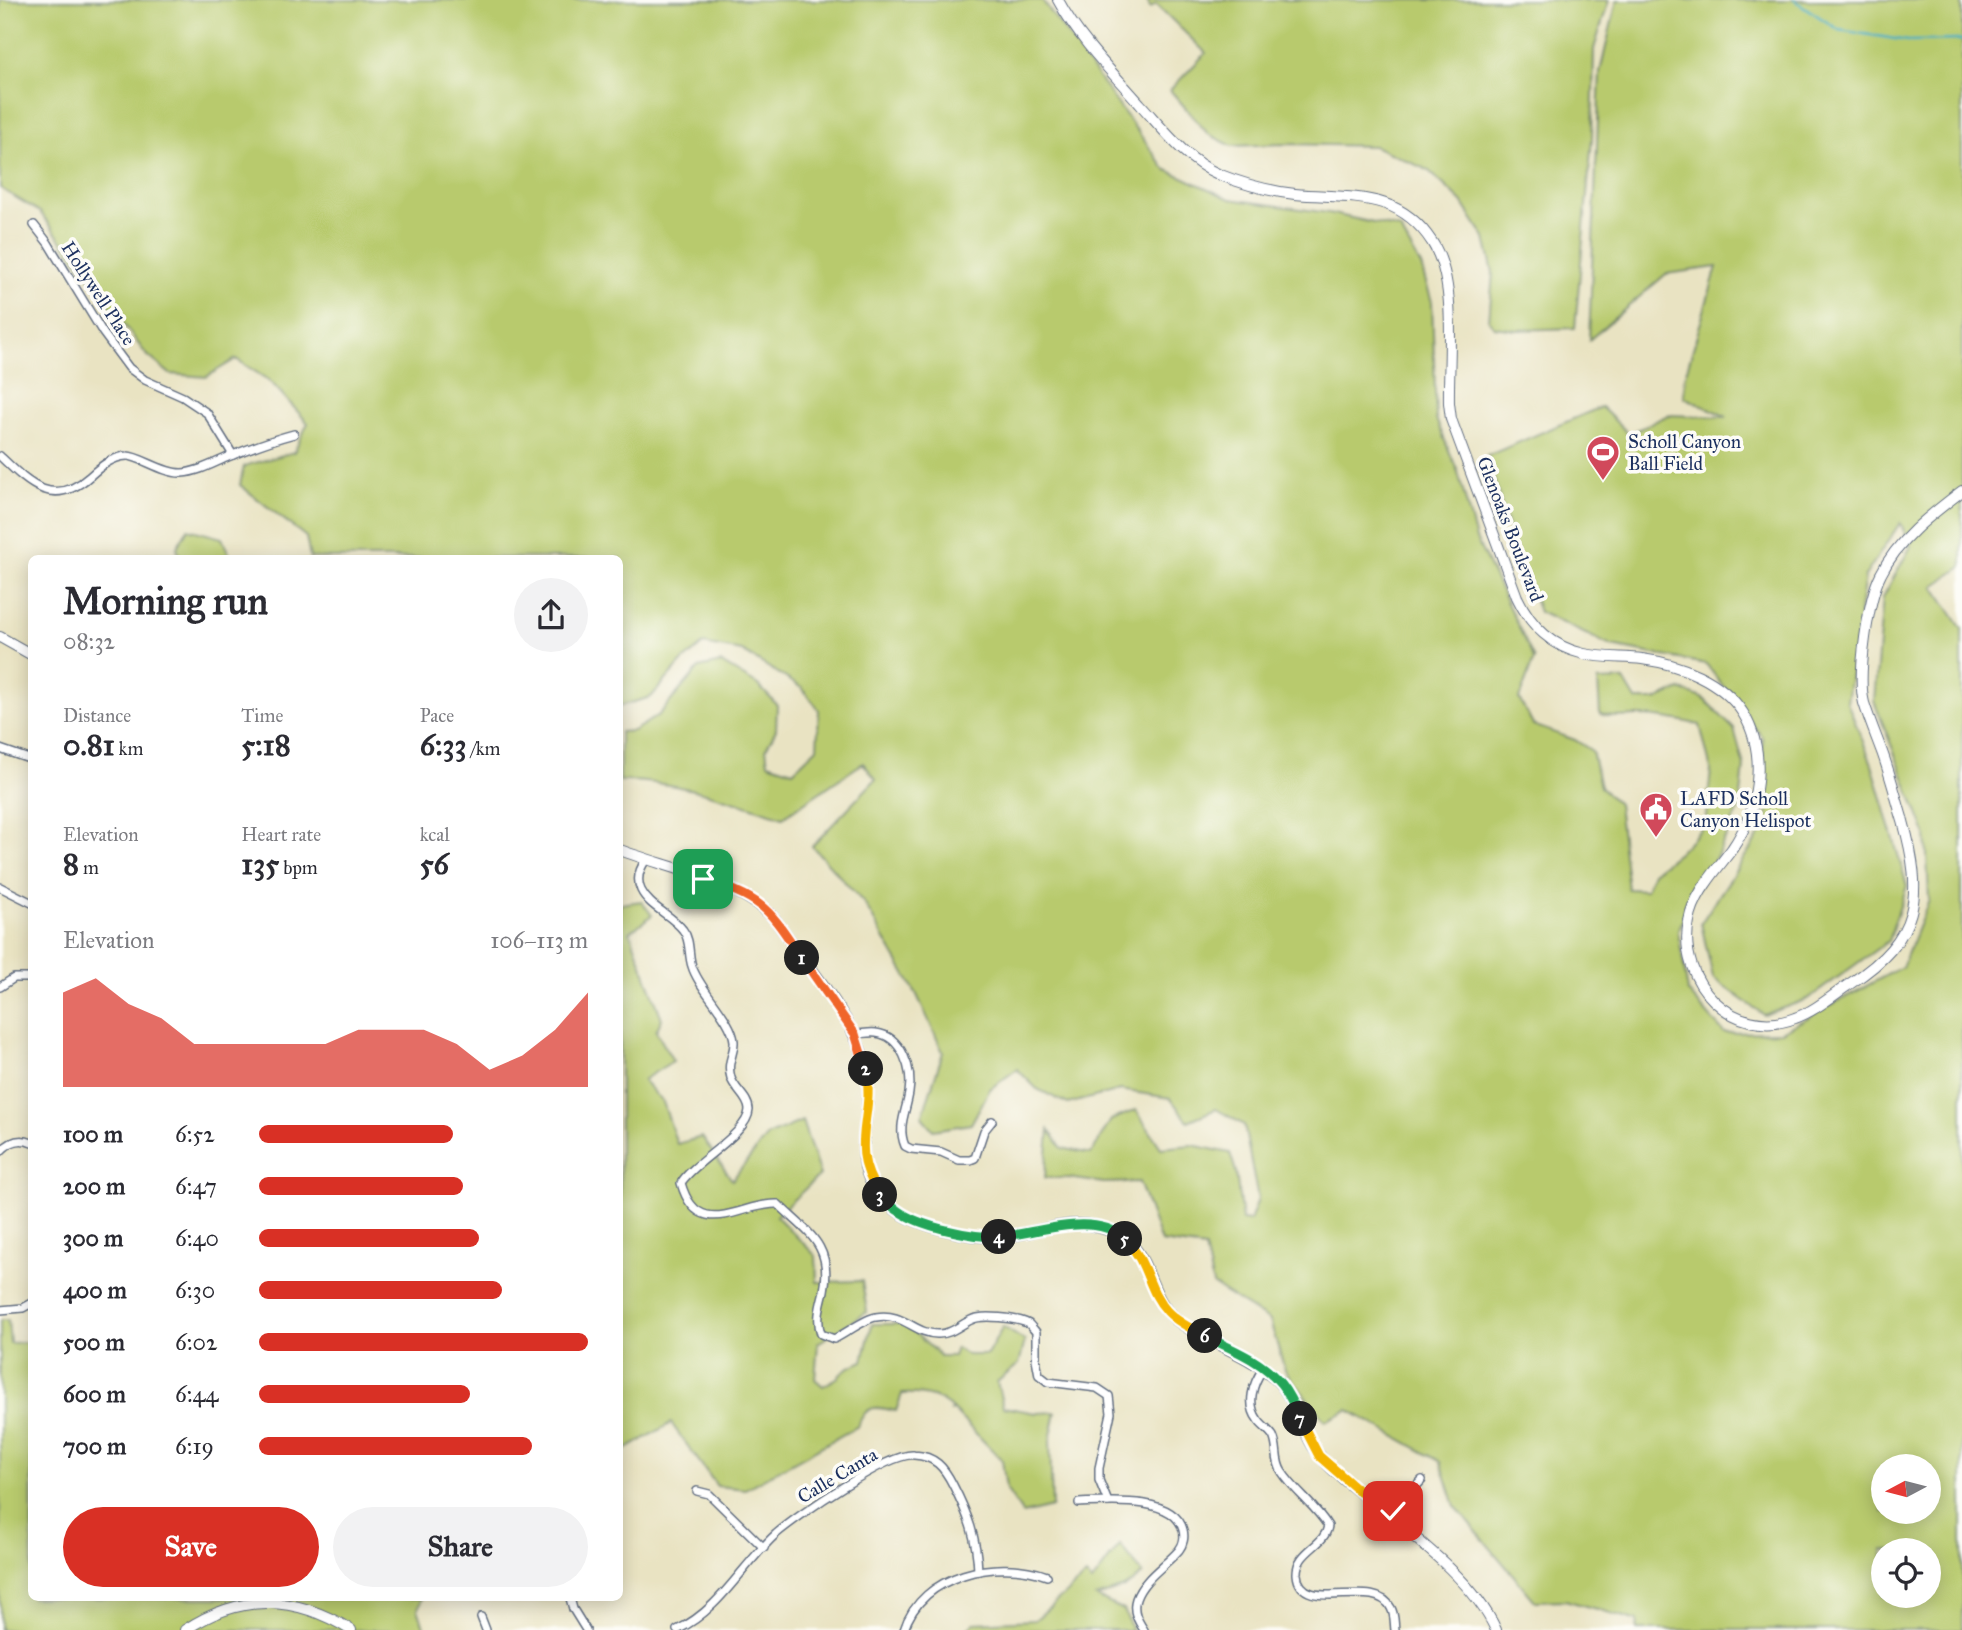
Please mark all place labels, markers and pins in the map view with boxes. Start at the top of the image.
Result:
place label: Scholl Canyon Ball Field [1628,430,1741,475]
sports icon: Scholl Canyon Ball Field [1584,433,1622,482]
place label: LAFD Scholl Canyon Helispot [1680,787,1811,832]
public building icon: LAFD Scholl Canyon Helispot [1637,790,1675,839]
pin [673,849,733,909]
pin: 1 [784,940,820,976]
pin: 2 [848,1052,884,1086]
pin: 3 [862,1178,898,1212]
pin: 4 [982,1220,1016,1254]
pin: 5 [1108,1222,1142,1256]
pin: 6 [1188,1318,1222,1354]
pin: 7 [1282,1402,1318,1436]
pin [1363,1481,1423,1541]

